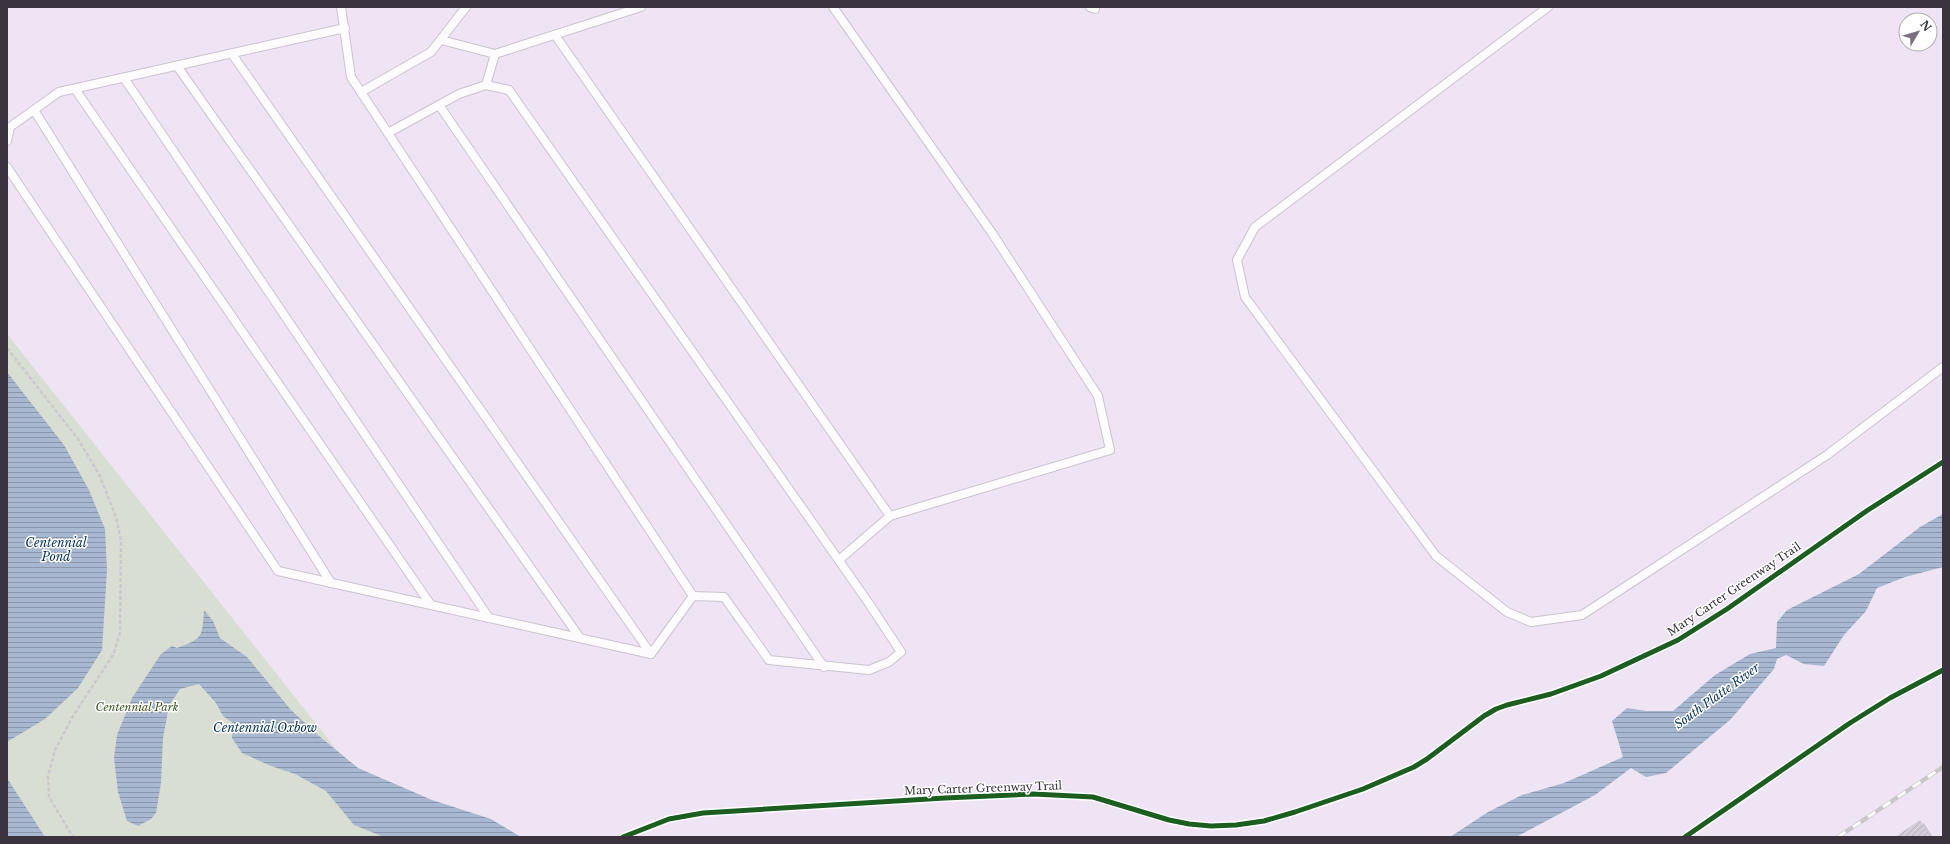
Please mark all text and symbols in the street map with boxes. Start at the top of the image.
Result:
north arrow [1898,12,1938,52]
text: N [1917,17,1935,35]
water label: Centennial Pond [25,535,87,564]
street label: Mary Carter Greenway Trail [1665,539,1804,639]
water label: South Platte River [1671,659,1763,732]
park label: Centennial Park [96,700,179,714]
water label: Centennial Oxbow [213,720,317,735]
street label: Mary Carter Greenway Trail [904,778,1063,798]

